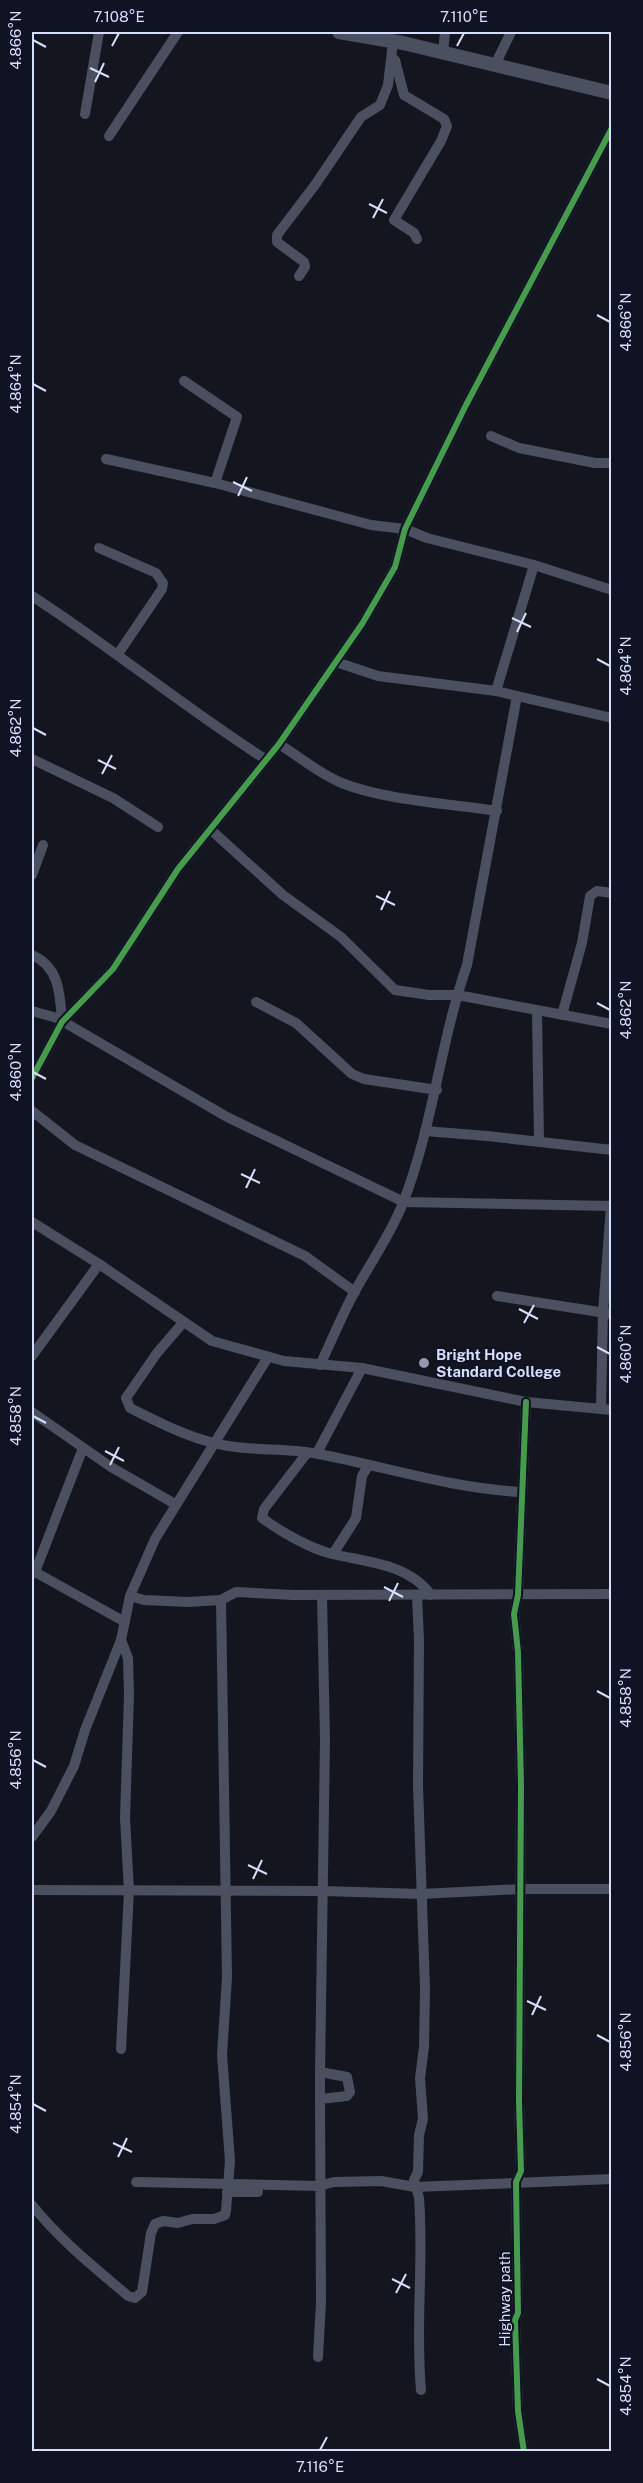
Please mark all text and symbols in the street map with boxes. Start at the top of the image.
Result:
text: 7.108°E [93,8,145,25]
text: 7.110°E [440,8,488,25]
text: 4.866°N [7,10,24,70]
text: 4.866°N [617,292,634,352]
text: 4.864°N [7,354,24,414]
text: 4.864°N [617,636,634,696]
text: 4.862°N [7,699,24,757]
text: 4.862°N [617,981,634,1039]
text: 4.860°N [7,1042,24,1102]
text: 4.860°N [617,1324,634,1384]
place label: Bright Hope Standard College [436,1346,561,1380]
marker: Bright Hope Standard College [417,1356,431,1370]
text: 4.858°N [7,1386,24,1446]
text: 4.858°N [617,1668,634,1728]
text: 4.856°N [7,1730,24,1790]
text: 4.856°N [617,2012,634,2072]
text: 4.854°N [7,2074,24,2134]
street label: Highway path [496,2251,513,2347]
text: 4.854°N [617,2356,634,2416]
text: 7.116°E [296,2458,344,2475]

